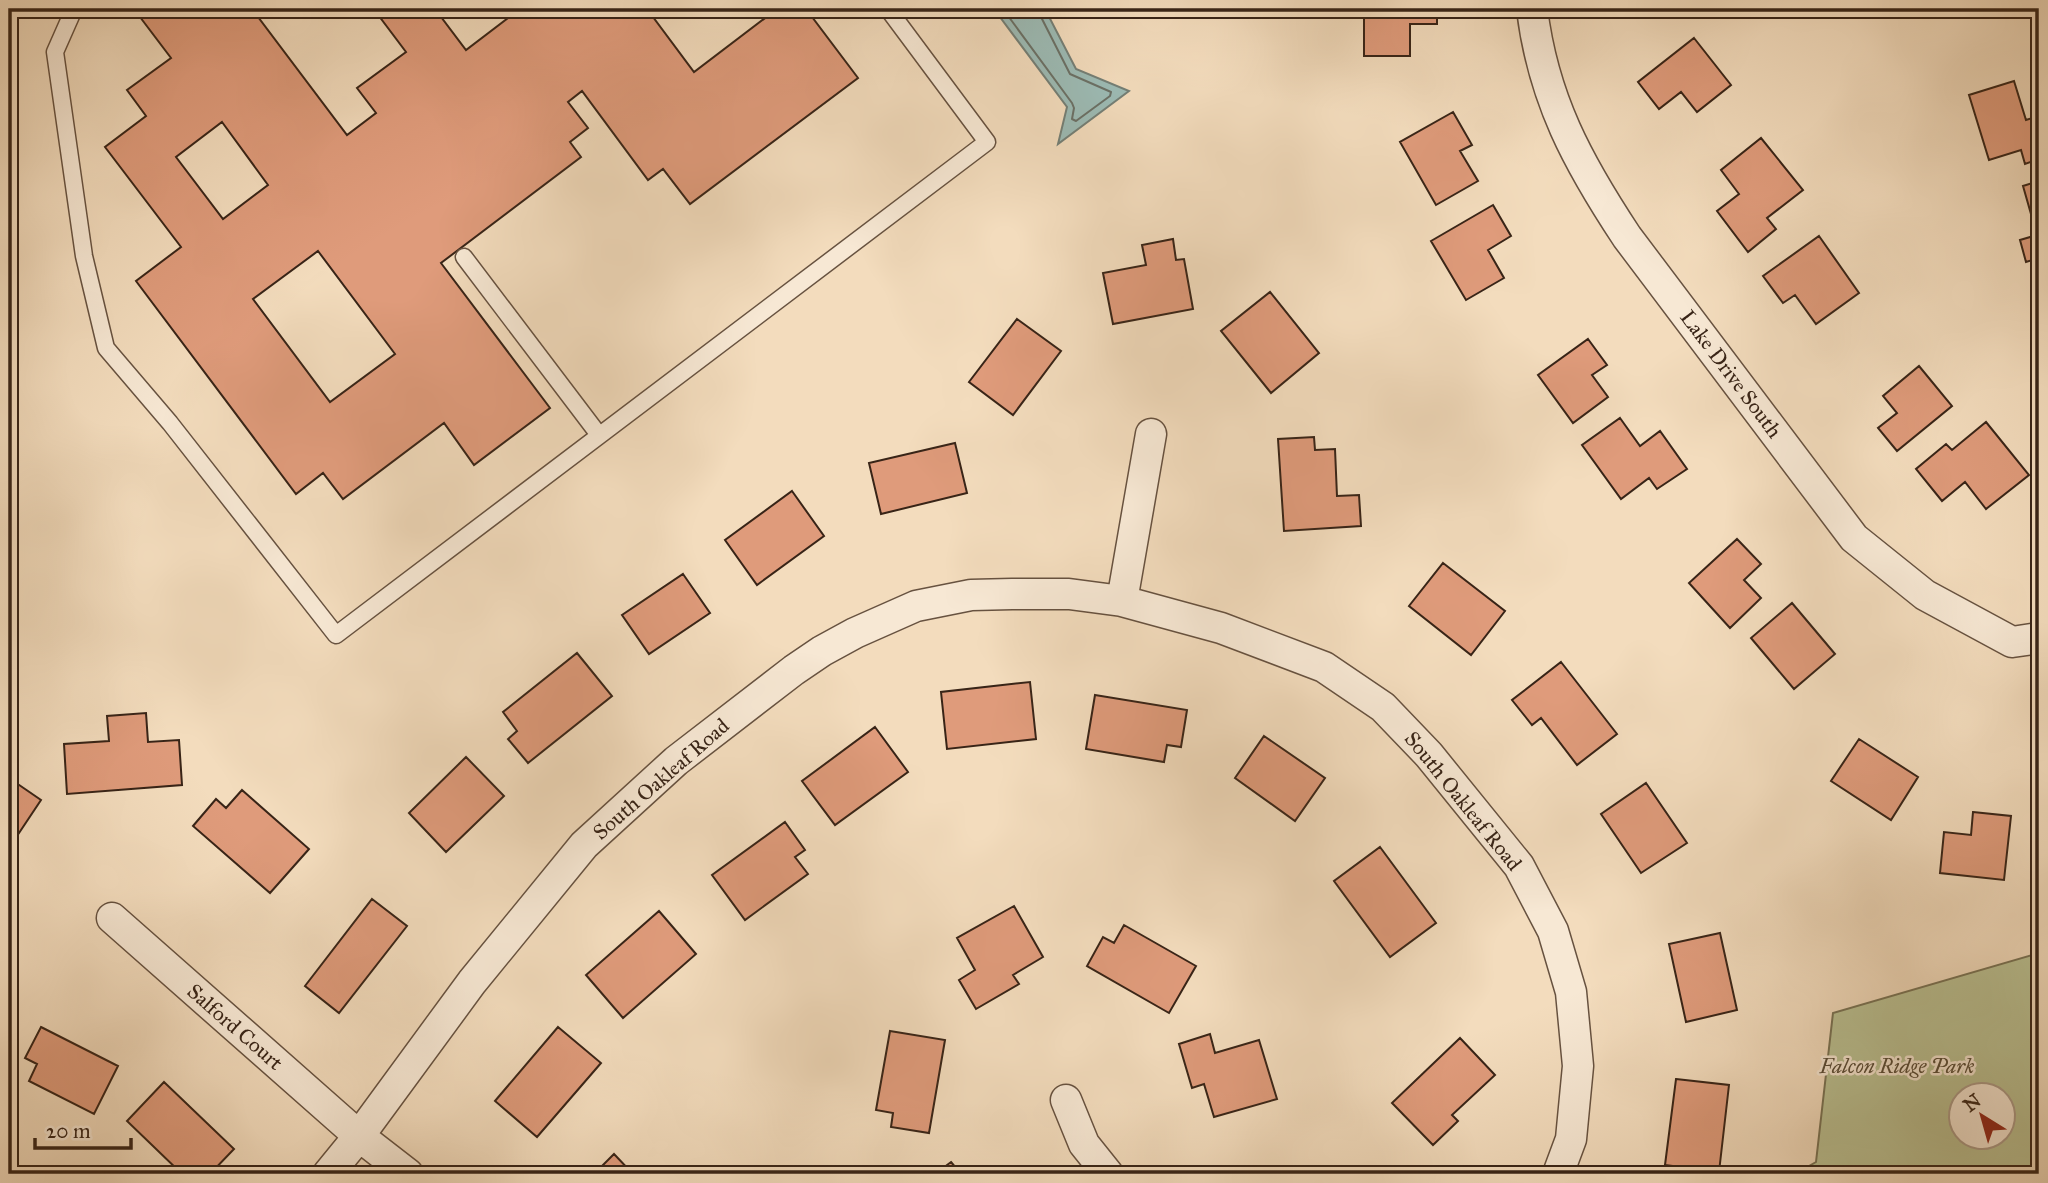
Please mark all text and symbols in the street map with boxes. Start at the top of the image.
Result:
street label: Lake Drive South [1674,305,1788,443]
street label: South Oakleaf Road [588,713,735,845]
street label: South Oakleaf Road [1399,726,1527,876]
street label: Salford Court [182,978,289,1076]
park label: Falcon Ridge Park [1819,1053,1975,1079]
north arrow [1946,1082,2016,1152]
text: N [1959,1089,1985,1117]
scale bar [35,1106,131,1150]
text: 20 m [46,1118,91,1144]

